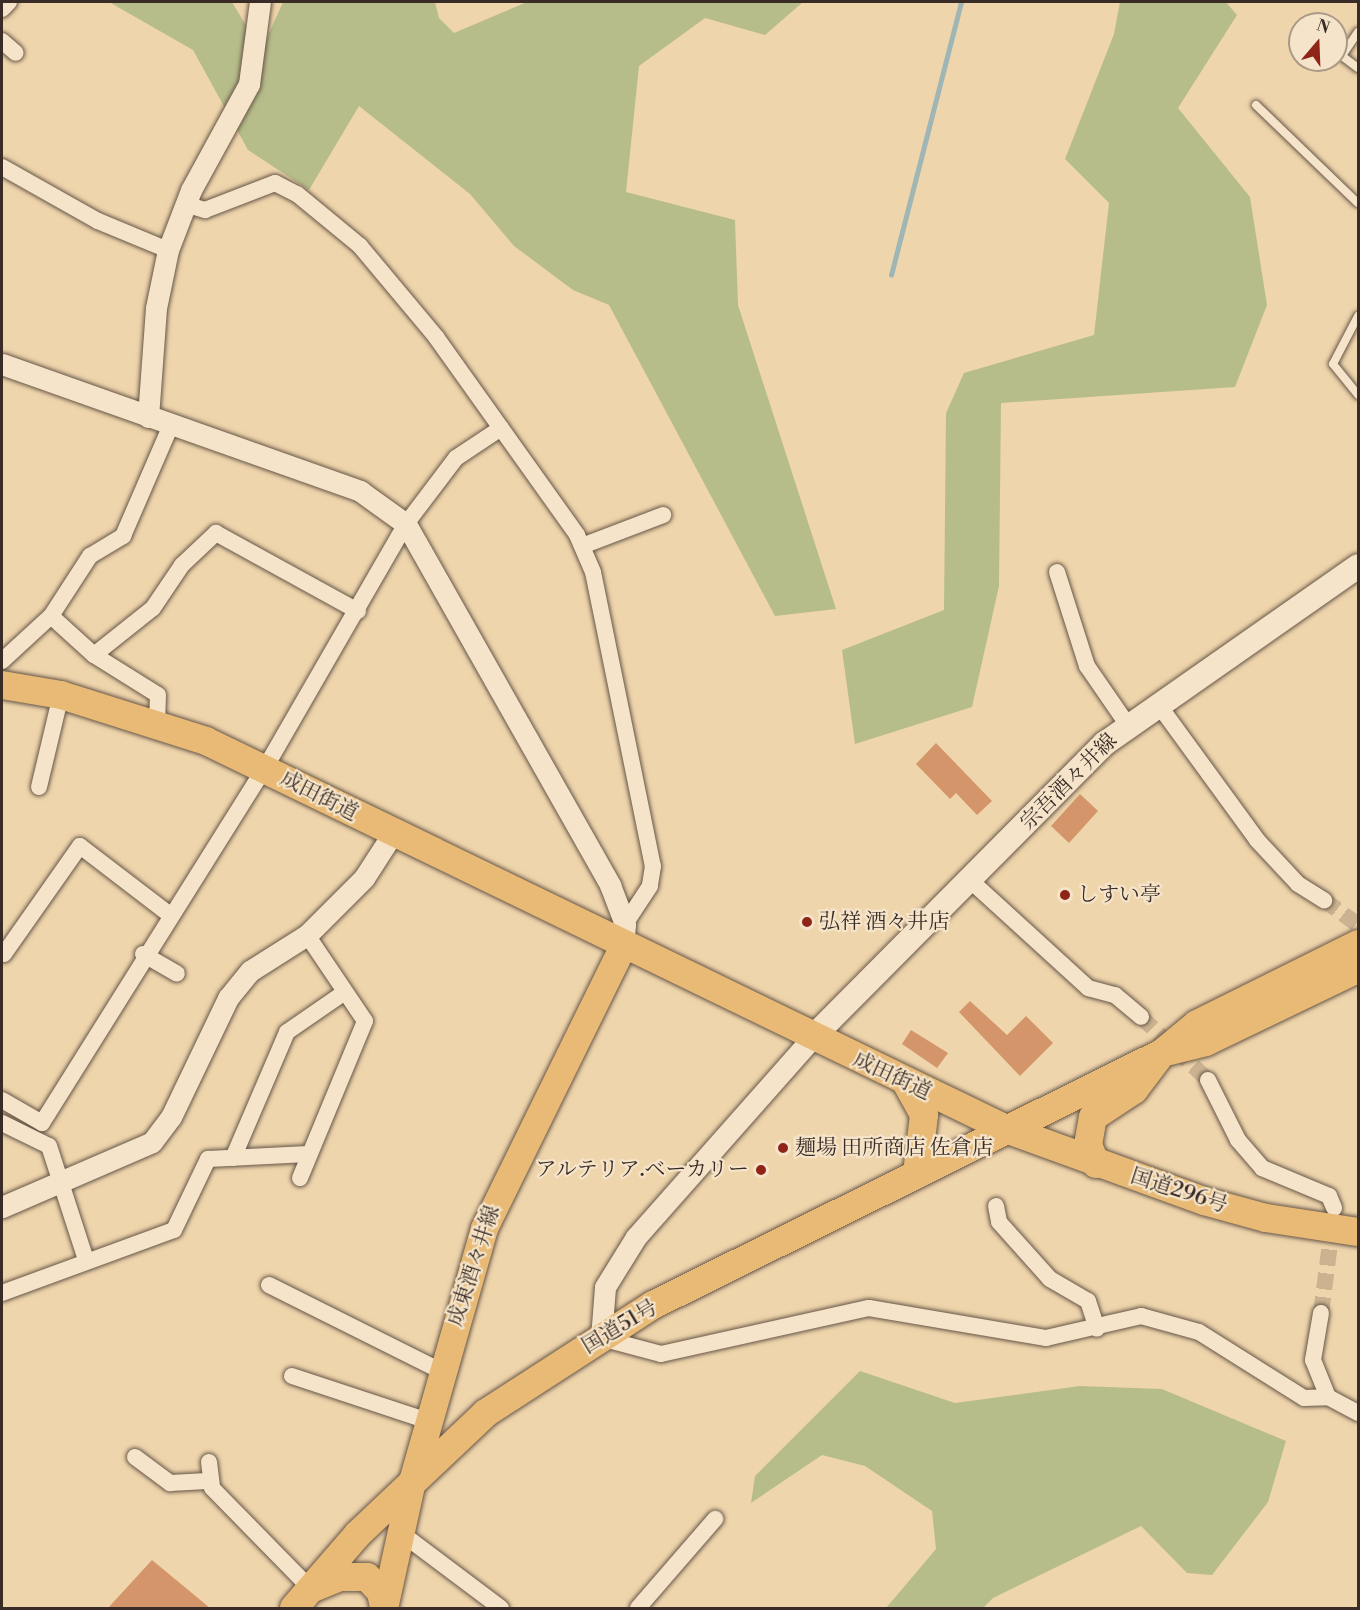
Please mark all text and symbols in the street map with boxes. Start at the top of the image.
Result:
north arrow [1288,12,1348,72]
text: N [1314,15,1332,38]
street label: 宗吾酒々井線 [1016,729,1122,835]
street label: 成田街道 [276,766,362,826]
place label: しすい亭 [1077,882,1161,908]
marker: しすい亭 [1058,888,1072,902]
place label: 弘祥 酒々井店 [819,909,949,935]
marker: 弘祥 酒々井店 [800,915,814,929]
street label: 成田街道 [849,1047,935,1105]
place label: 麺場 田所商店 佐倉店 [795,1135,993,1161]
marker: 麺場 田所商店 佐倉店 [776,1141,790,1155]
place label: アルテリア.ベーカリー [534,1157,749,1183]
marker: アルテリア.ベーカリー [754,1163,768,1177]
street label: 国道296号 [1127,1164,1231,1218]
street label: 成東酒々井線 [443,1202,505,1330]
street label: 国道51号 [578,1295,662,1359]

